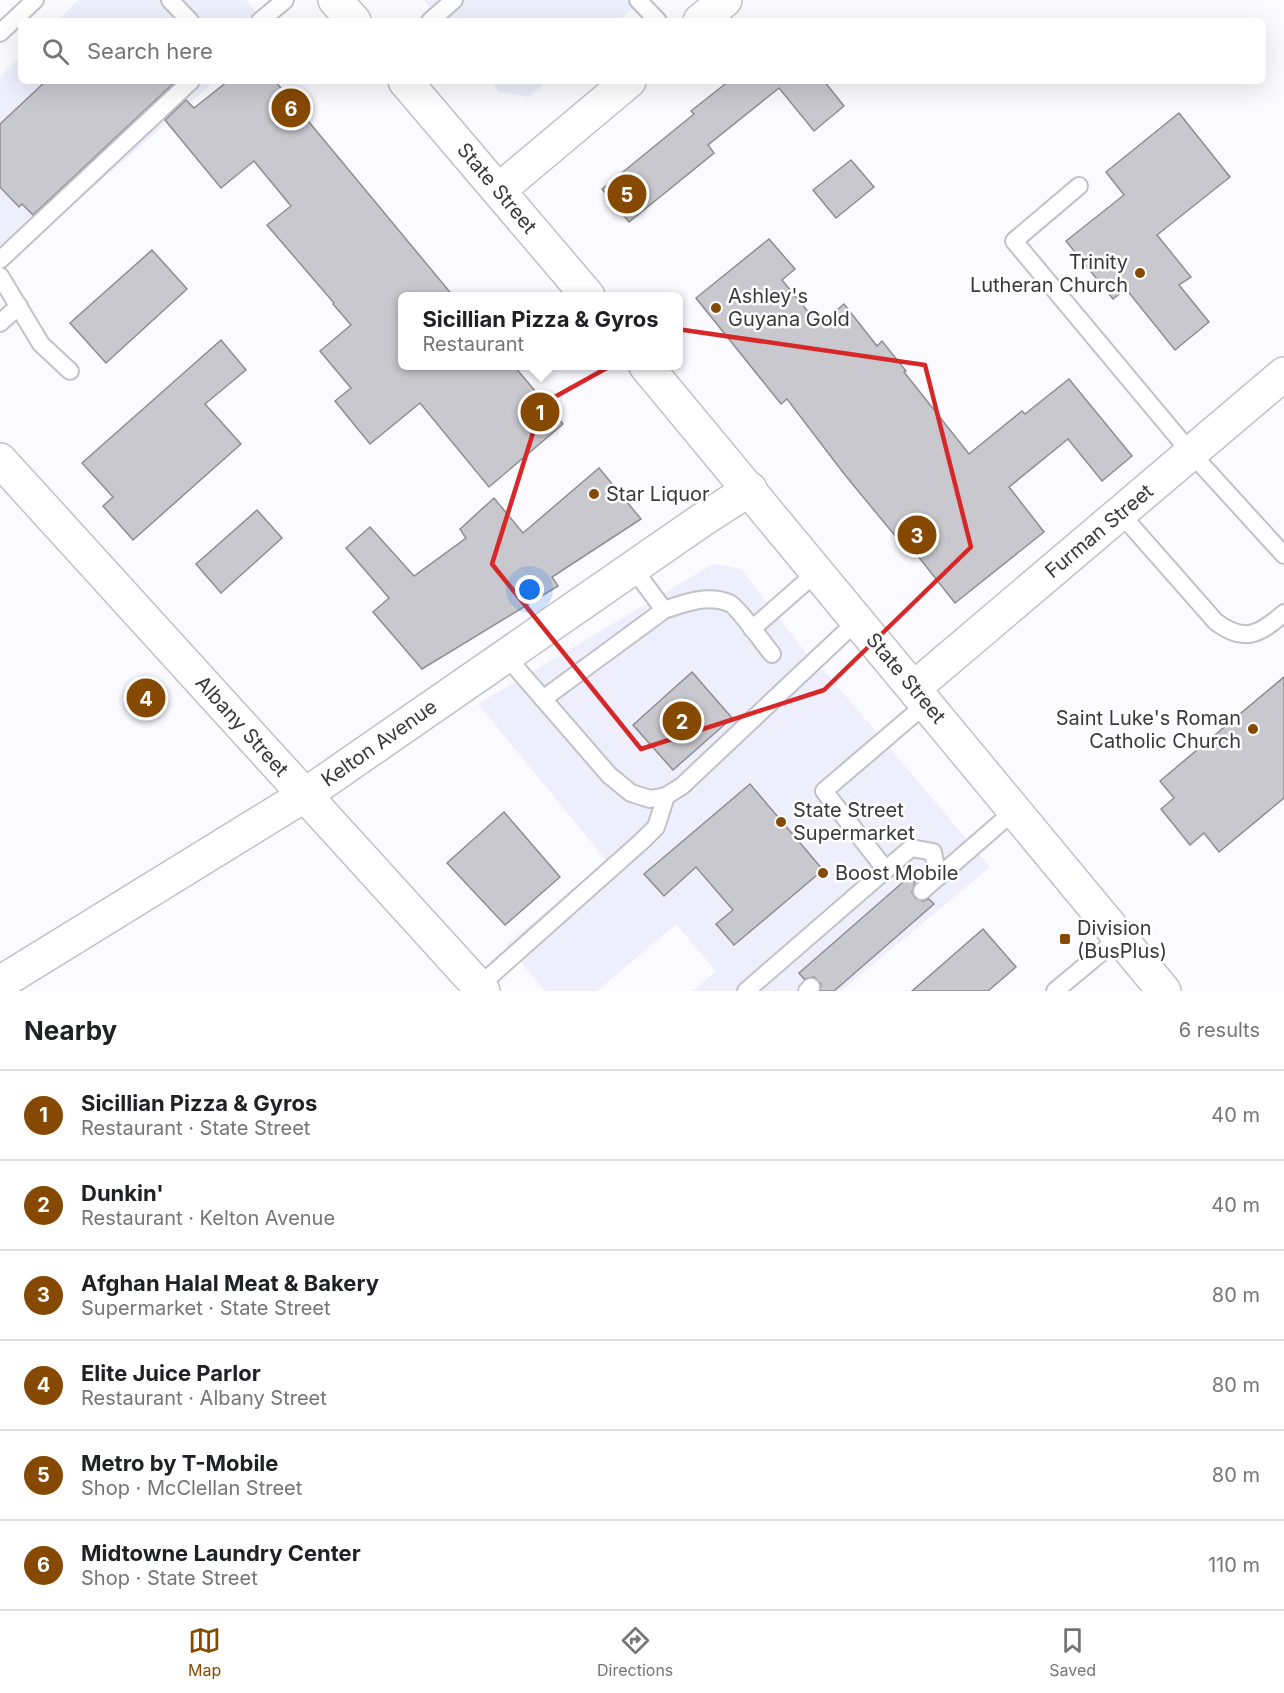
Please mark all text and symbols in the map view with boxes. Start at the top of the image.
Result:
search box [18,18,1266,84]
icon: search [39,35,72,68]
text: Search here [87,38,213,64]
pin: 6 [272,86,310,130]
street label: State Street [452,138,542,238]
pin: 5 [608,172,646,216]
place label: Trinity Lutheran Church [970,250,1128,297]
marker: Trinity Lutheran Church [1133,266,1147,280]
place label: Ashley's Guyana Gold [728,284,850,331]
popup [398,292,683,370]
marker: Ashley's Guyana Gold [709,301,723,315]
text: Sicillian Pizza & Gyros [422,306,659,332]
text: Restaurant [422,332,524,356]
pin: 1 [520,390,560,434]
street label: Furman Street [1040,479,1158,583]
place label: Star Liquor [606,482,710,506]
marker: Star Liquor [587,487,601,501]
pin: 3 [898,512,936,558]
your location [515,575,544,604]
street label: State Street [861,628,951,728]
street label: Albany Street [191,671,294,782]
pin: 4 [126,676,166,720]
street label: Kelton Avenue [317,694,441,792]
pin: 2 [662,698,702,744]
place label: Saint Luke's Roman Catholic Church [1056,706,1241,753]
marker: Saint Luke's Roman Catholic Church [1246,722,1260,736]
place label: State Street Supermarket [793,798,915,845]
marker: State Street Supermarket [774,815,788,829]
place label: Boost Mobile [835,861,958,885]
marker: Boost Mobile [816,866,830,880]
place label: Division (BusPlus) [1077,916,1167,963]
marker: Division (BusPlus) [1058,932,1072,946]
text: Nearby [24,1015,117,1046]
text: 6 results [1179,1018,1260,1042]
text: Sicillian Pizza & Gyros [81,1090,317,1116]
text: 1 [39,1103,48,1127]
text: 40 m [1211,1103,1260,1127]
text: Restaurant · State Street [81,1116,310,1140]
text: Dunkin' [81,1180,164,1206]
text: 2 [37,1193,50,1217]
text: 40 m [1211,1193,1260,1217]
text: Restaurant · Kelton Avenue [81,1206,335,1230]
text: Afghan Halal Meat & Bakery [81,1270,379,1296]
text: 3 [37,1283,50,1307]
text: 80 m [1212,1283,1260,1307]
text: Supermarket · State Street [81,1296,331,1320]
text: Elite Juice Parlor [81,1360,261,1386]
text: 4 [37,1373,50,1397]
text: 80 m [1212,1373,1260,1397]
text: Restaurant · Albany Street [81,1386,327,1410]
text: Metro by T-Mobile [81,1450,278,1476]
text: 5 [37,1463,50,1487]
text: 80 m [1212,1463,1260,1487]
text: Shop · McClellan Street [81,1476,302,1500]
text: Midtowne Laundry Center [81,1540,361,1566]
text: 6 [37,1553,50,1577]
text: 110 m [1208,1553,1260,1577]
text: Shop · State Street [81,1566,258,1590]
tab: Map [188,1624,221,1680]
tab: Directions [597,1624,673,1680]
tab: Saved [1049,1624,1096,1680]

